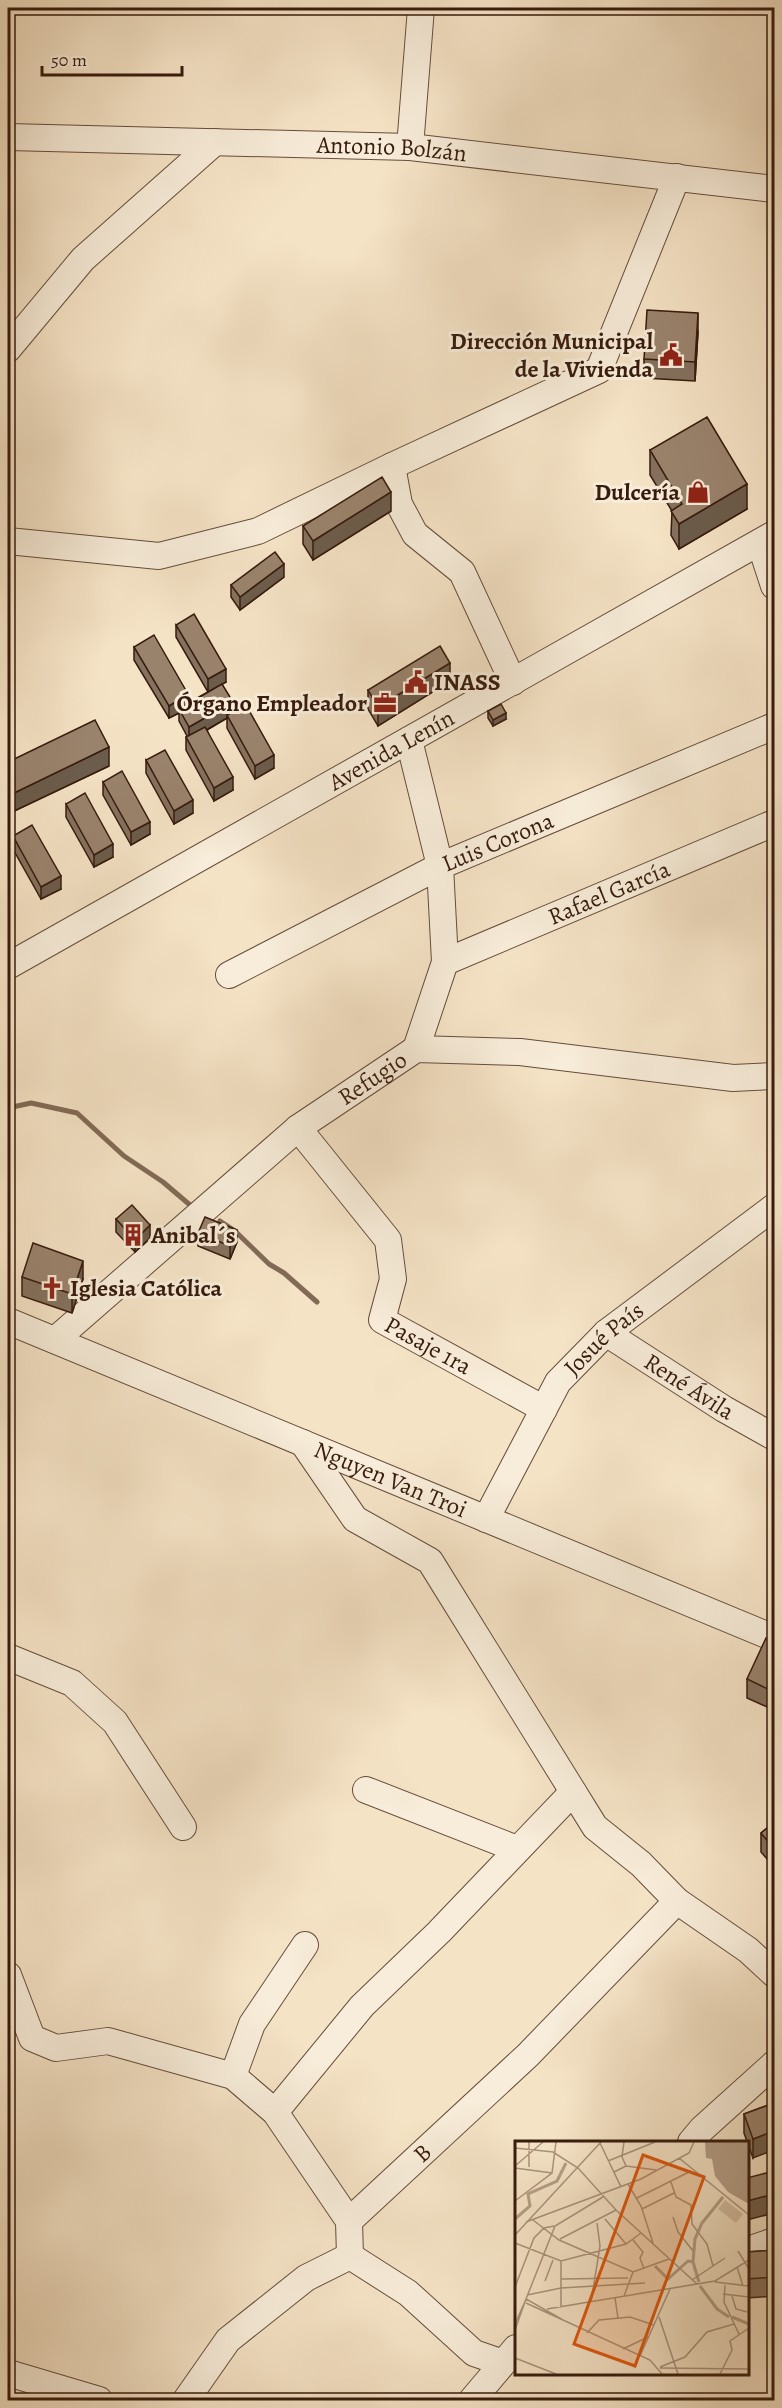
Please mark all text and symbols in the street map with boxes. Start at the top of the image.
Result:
scale bar [42,39,182,77]
text: 50 m [51,48,87,72]
street label: Antonio Bolzán [315,129,469,169]
place label: Dirección Municipal de la Vivienda [450,325,654,385]
public building icon: Dirección Municipal de la Vivienda [658,342,684,368]
place label: Dulcería [594,476,680,508]
shop icon: Dulcería [685,479,711,505]
place label: INASS [434,666,501,698]
public building icon: INASS [403,669,429,695]
place label: Órgano Empleador [177,687,367,719]
office icon: Órgano Empleador [372,690,398,716]
street label: Avenida Lenín [322,702,460,799]
street label: Luis Corona [437,804,559,879]
street label: Rafael García [543,852,676,933]
street label: Refugio [332,1044,413,1113]
place label: Anibal´s [150,1219,236,1251]
building icon: Anibal´s [120,1222,146,1248]
place label: Iglesia Católica [70,1272,223,1304]
church icon: Iglesia Católica [39,1275,65,1301]
street label: Josué País [557,1294,650,1383]
street label: Pasaje 1ra [379,1308,478,1383]
street label: René Ávila [638,1346,741,1428]
street label: Nguyen Van Troi [309,1433,472,1525]
street label: B [406,2136,438,2170]
inset map [515,2141,749,2375]

